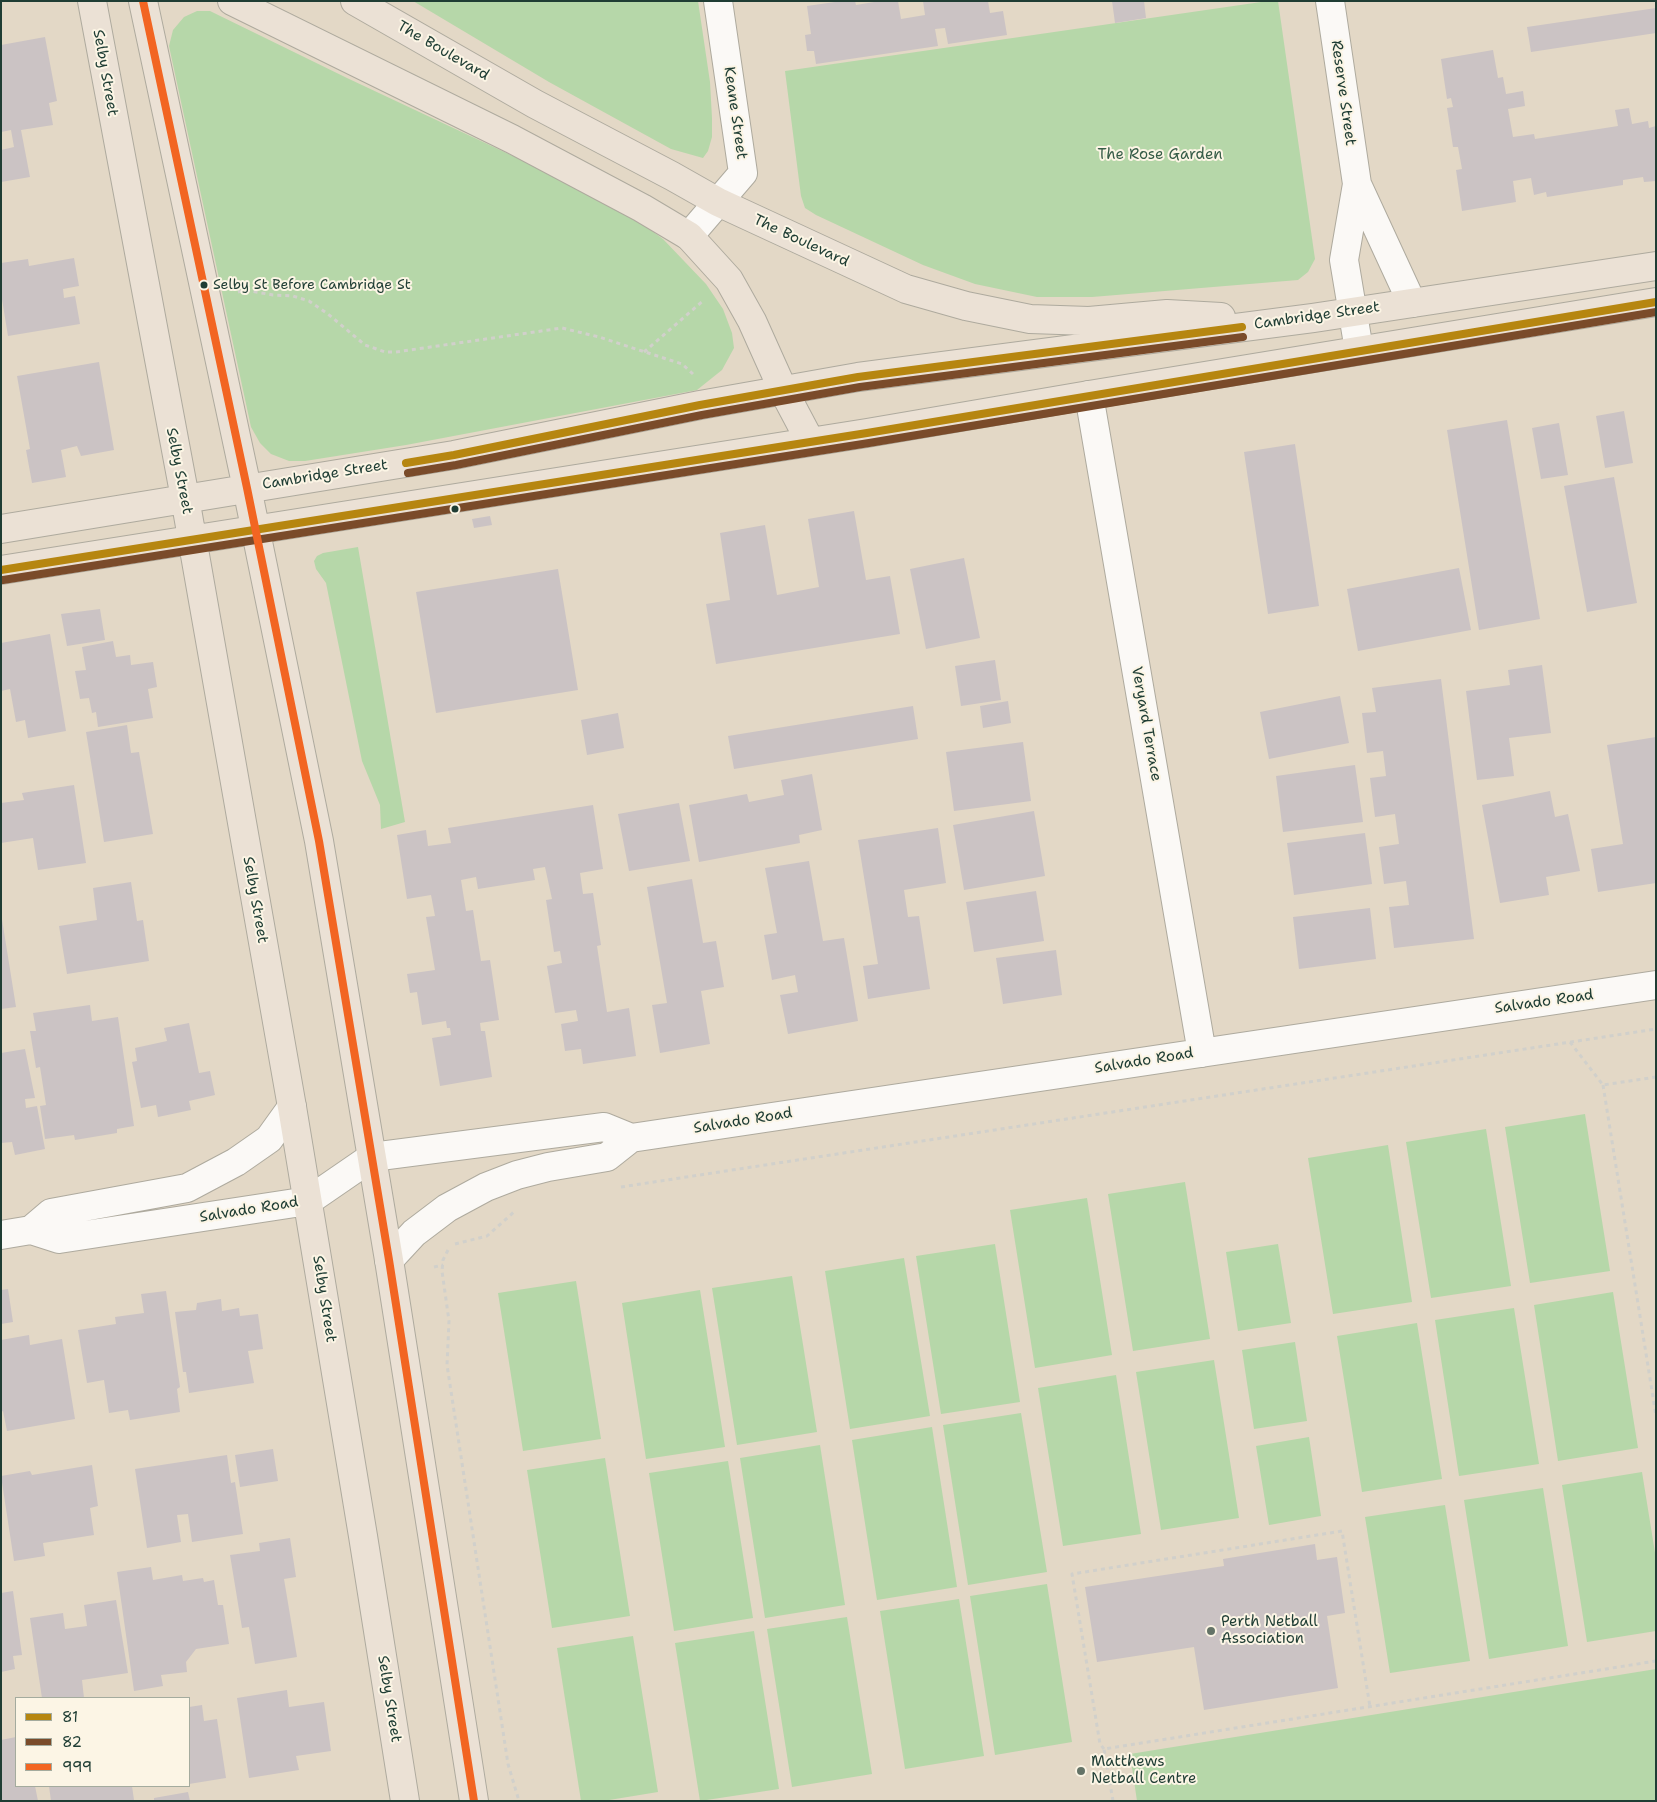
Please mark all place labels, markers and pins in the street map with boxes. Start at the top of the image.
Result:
place label: Selby St Before Cambridge St [213,277,411,293]
marker: Selby St Before Cambridge St [199,280,209,290]
unlabelled marker [450,504,460,514]
place label: Perth Netball Association [1221,1613,1318,1648]
marker: Perth Netball Association [1205,1625,1217,1637]
place label: Matthews Netball Centre [1091,1753,1197,1788]
marker: Matthews Netball Centre [1075,1765,1087,1777]

